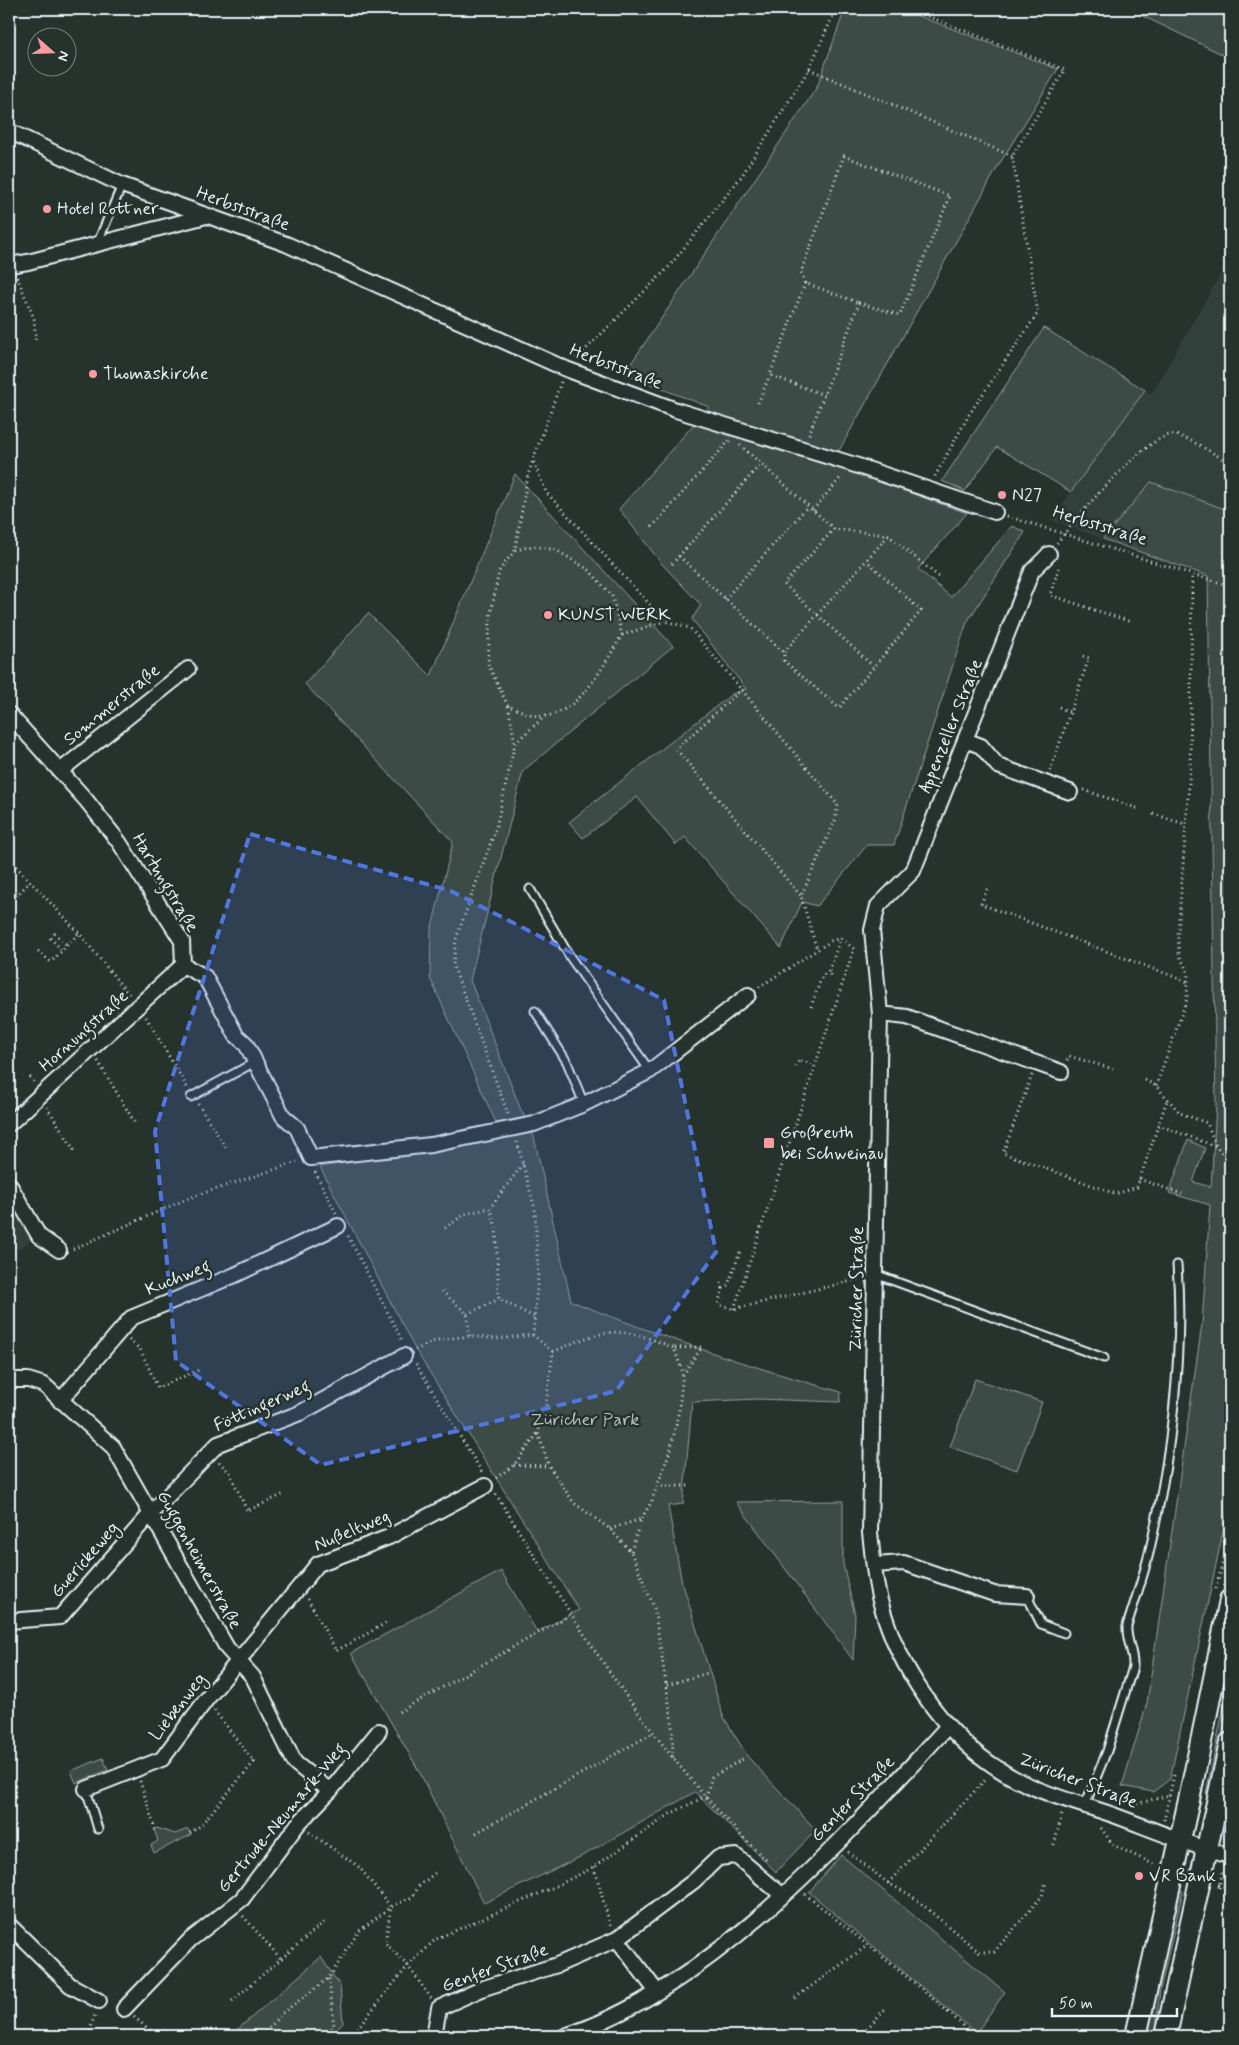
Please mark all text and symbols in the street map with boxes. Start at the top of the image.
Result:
north arrow [28,28,78,78]
text: N [53,49,73,64]
street label: Herbststraße [193,181,293,237]
place label: Hotel Rottner [57,197,159,221]
marker: Hotel Rottner [41,203,53,215]
street label: Herbststraße [566,338,666,396]
place label: Thomaskirche [103,362,209,386]
marker: Thomaskirche [87,368,99,380]
place label: N27 [1012,483,1042,507]
marker: N27 [996,489,1008,501]
street label: Herbststraße [1050,500,1150,552]
place label: KUNST WERK [558,603,671,627]
marker: KUNST WERK [542,609,554,621]
street label: Appenzeller Straße [913,655,990,797]
street label: Sommerstraße [59,659,165,751]
street label: Hartungstraße [124,829,204,938]
street label: Hornungstraße [34,984,135,1079]
place label: Großreuth bei Schweinau [780,1121,883,1166]
marker: Großreuth bei Schweinau [762,1136,776,1150]
street label: Züricher Straße [844,1226,870,1352]
street label: Kuchweg [142,1254,215,1304]
street label: Föttingerweg [210,1374,315,1440]
park label: Züricher Park [531,1408,639,1432]
street label: Guggenheimerstraße [149,1486,247,1635]
street label: Nußeltweg [310,1504,394,1558]
street label: Guerickeweg [45,1517,125,1604]
street label: Liebenweg [144,1668,213,1746]
street label: Gertrude-Neumark-Weg [212,1738,353,1899]
street label: Züricher Straße [1015,1747,1141,1815]
street label: Genfer Straße [806,1750,901,1847]
place label: VR Bank [1149,1864,1216,1888]
marker: VR Bank [1133,1870,1145,1882]
street label: Genfer Straße [438,1938,552,1998]
scale bar [1052,1985,1176,2017]
text: 50 m [1059,1994,1093,2014]

